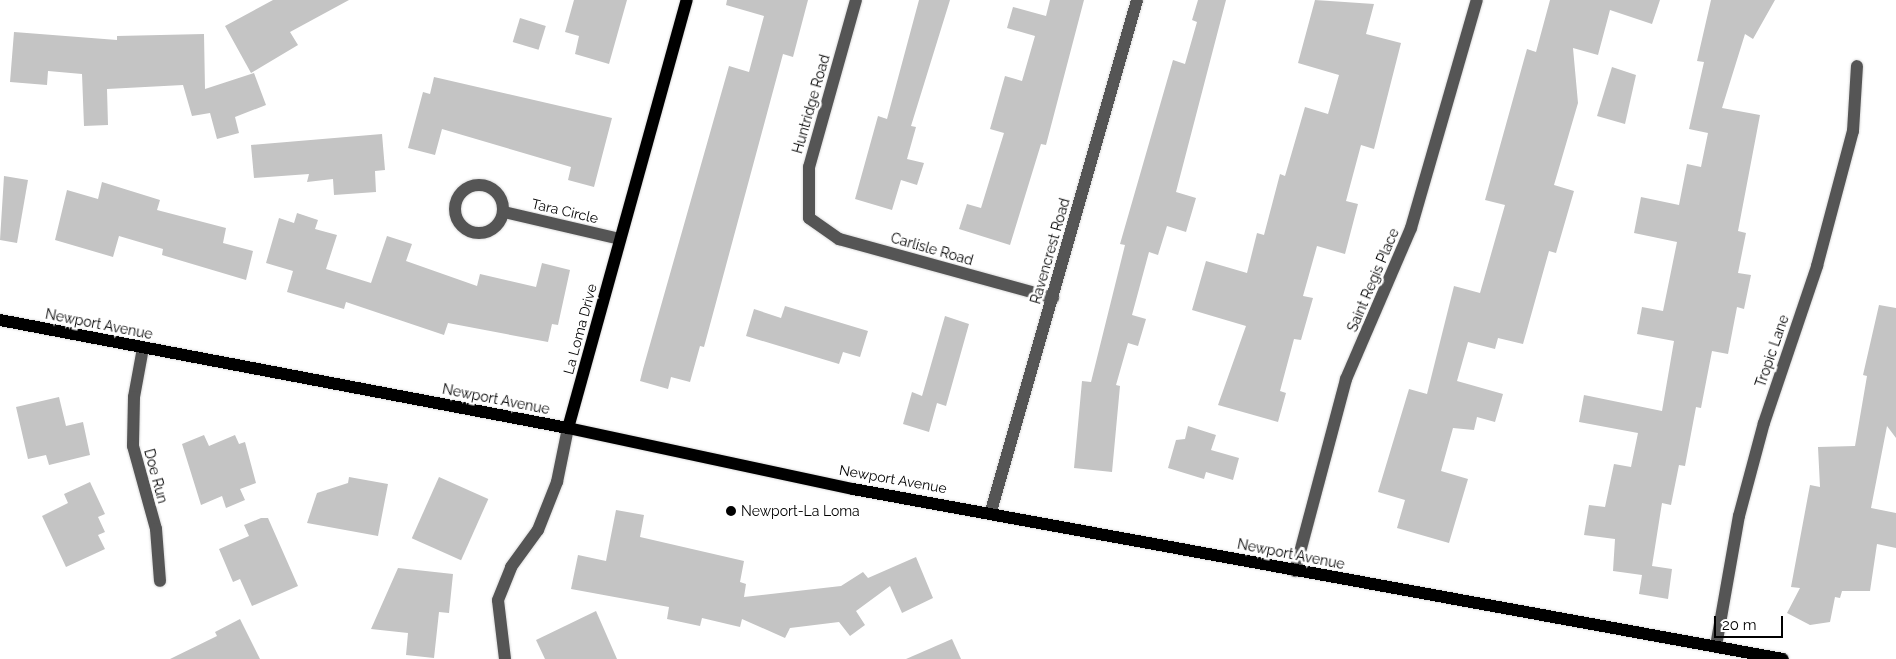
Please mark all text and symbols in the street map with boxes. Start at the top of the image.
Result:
street label: Huntridge Road [789,53,833,155]
street label: Tara Circle [530,195,600,227]
street label: Ravencrest Road [1027,196,1073,306]
street label: Saint Regis Place [1344,226,1402,334]
street label: Carlisle Road [889,229,975,269]
street label: La Loma Drive [560,282,600,376]
street label: Newport Avenue [44,305,154,343]
street label: Tropic Lane [1752,313,1792,389]
street label: Newport Avenue [441,380,551,418]
street label: Doe Run [141,447,171,505]
street label: Newport Avenue [838,461,948,497]
place label: Newport-La Loma [741,503,860,519]
marker: Newport-La Loma [725,505,737,517]
street label: Newport Avenue [1236,535,1346,573]
scale bar [1716,606,1785,638]
text: 20 m [1722,616,1757,634]

